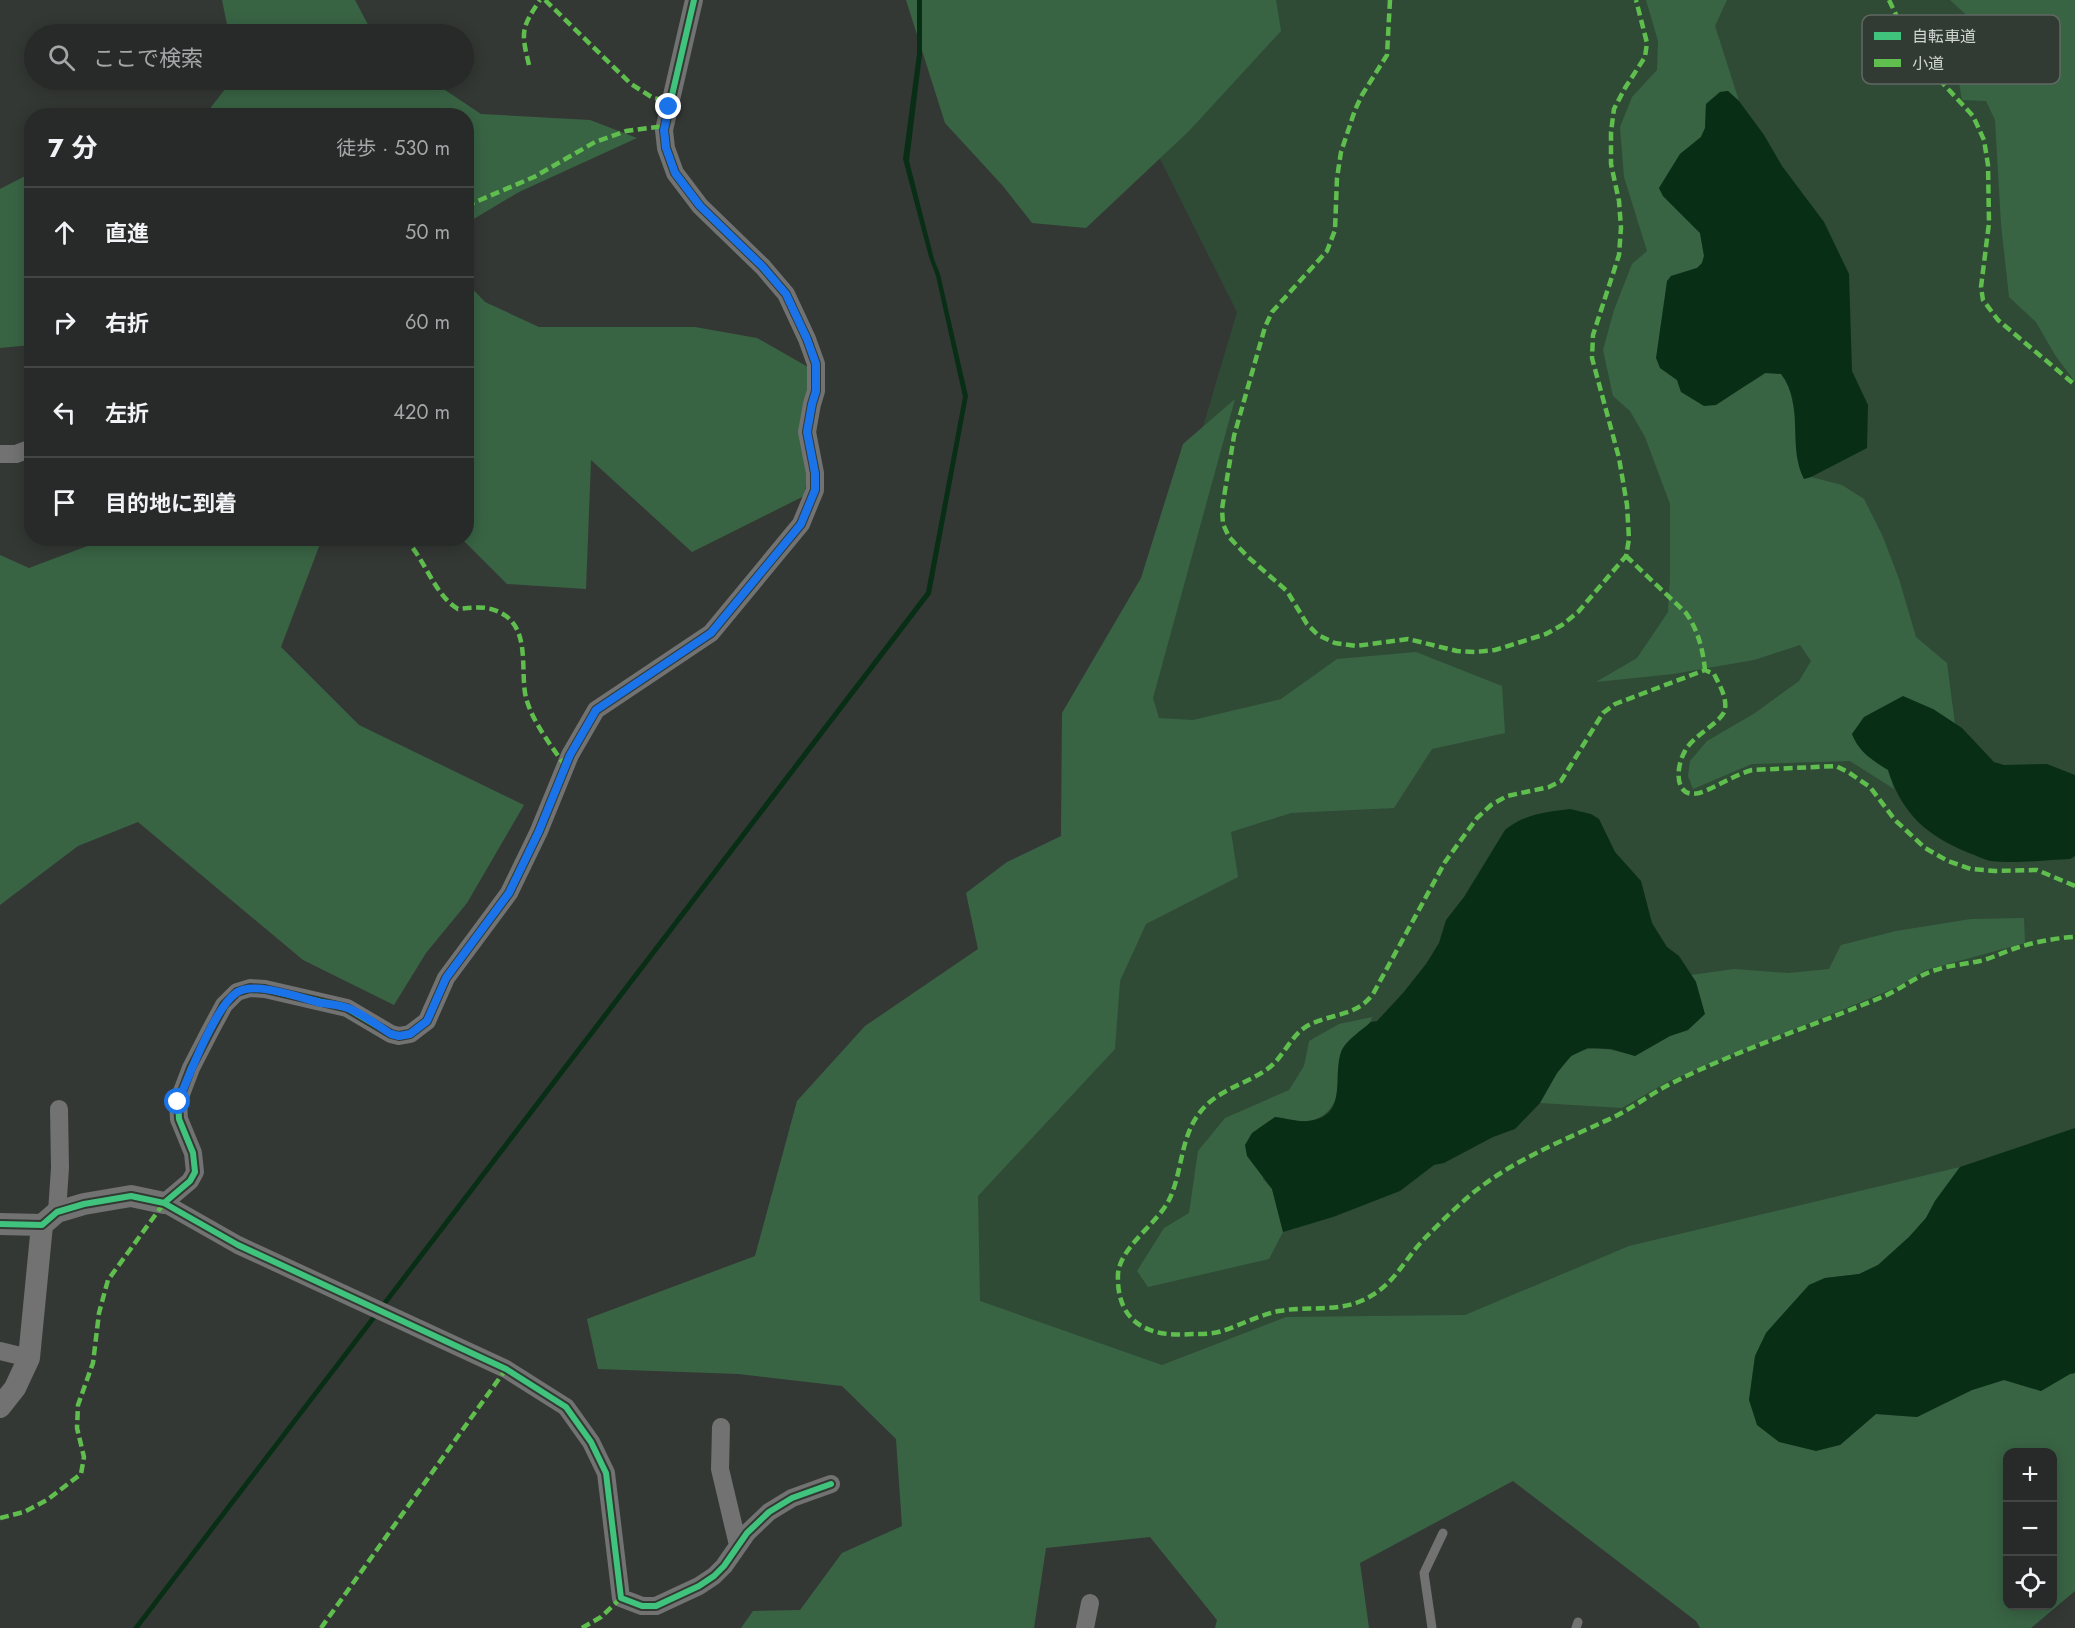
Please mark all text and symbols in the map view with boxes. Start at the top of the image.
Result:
legend [1862,15,2060,84]
search box [24,24,474,90]
text: 自転車道 [1912,25,1976,48]
icon: search [45,41,78,74]
text: ここで検索 [93,42,203,74]
text: 小道 [1912,52,1944,75]
route end [655,93,681,119]
text: 7 分 [48,129,97,167]
text: 徒歩 · 530 m [336,134,450,163]
icon: ahead [48,216,81,249]
text: 直進 [105,217,149,249]
text: 50 m [405,218,450,247]
icon: right [48,306,81,339]
text: 右折 [105,307,149,339]
text: 60 m [405,308,450,337]
icon: left [48,396,81,429]
text: 左折 [105,397,149,429]
text: 420 m [393,398,450,427]
icon: arrive [48,486,81,519]
text: 目的地に到着 [105,487,237,519]
route start [164,1088,190,1114]
map controls [2003,1448,2057,1610]
button: + [2003,1448,2057,1502]
button: − [2003,1502,2057,1556]
button: locate [2003,1556,2057,1610]

